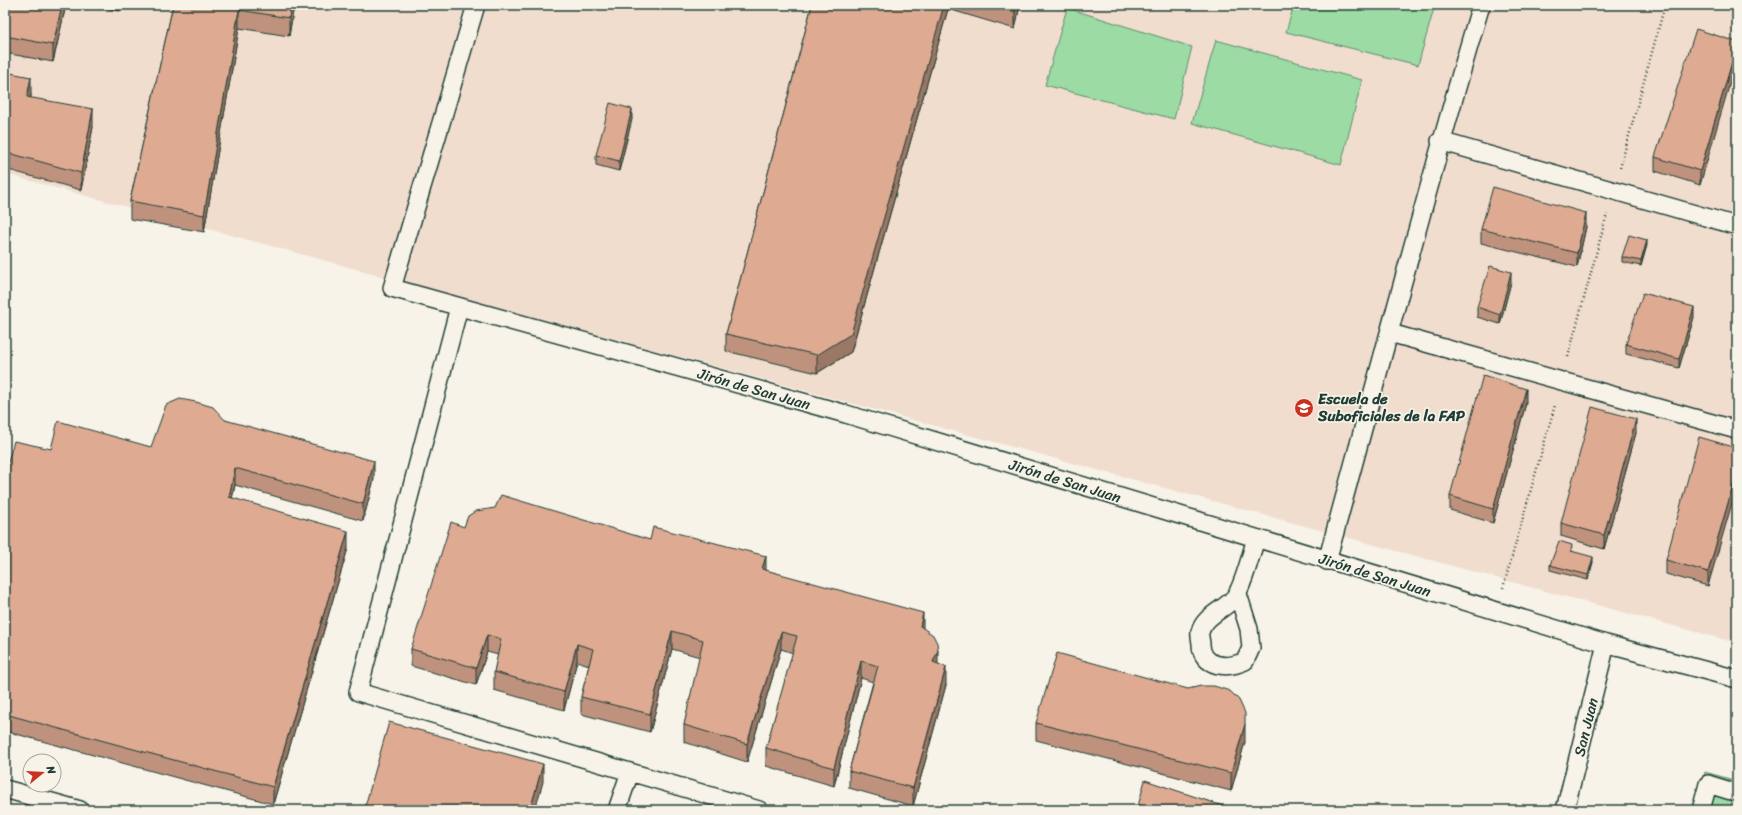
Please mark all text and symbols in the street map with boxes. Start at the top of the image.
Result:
street label: Jirón de San Juan [694,360,813,417]
place label: Escuela de Suboficiales de la FAP [1317,386,1465,429]
school or university icon: Escuela de Suboficiales de la FAP [1293,397,1315,419]
street label: Jirón de San Juan [1005,451,1124,510]
street label: Jirón de San Juan [1315,545,1434,604]
street label: San Juan [1566,695,1606,759]
north arrow [22,753,62,793]
text: N [41,763,61,777]

